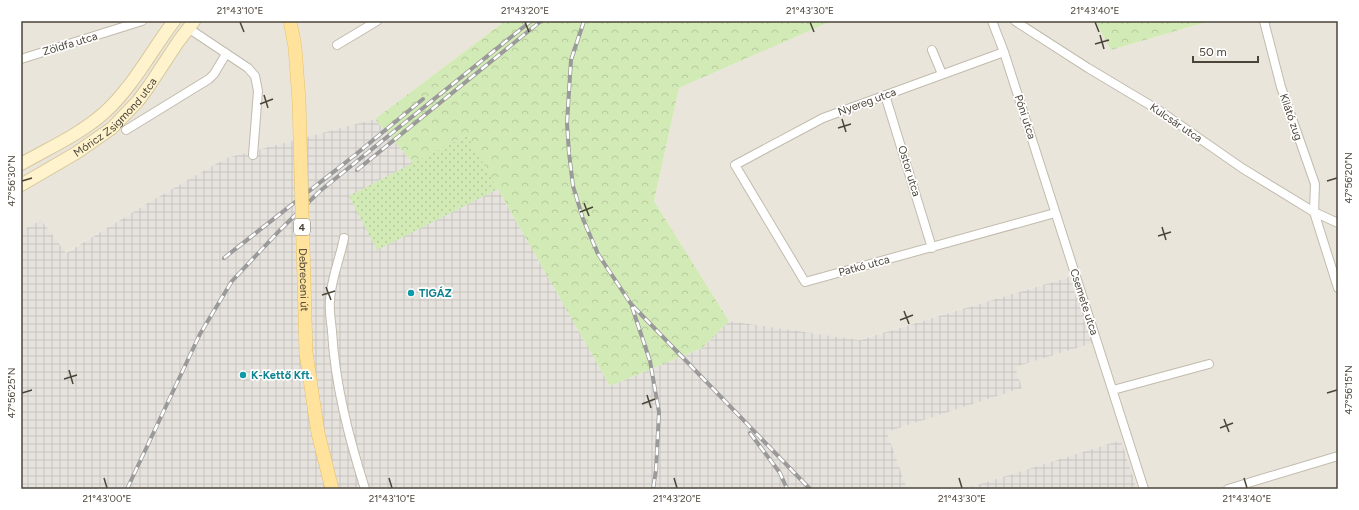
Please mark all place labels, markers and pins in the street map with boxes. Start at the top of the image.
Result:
place label: TIGÁZ [419,286,452,300]
marker: TIGÁZ [406,288,416,298]
place label: K-Kettő Kft. [251,369,313,382]
marker: K-Kettő Kft. [238,370,248,380]

